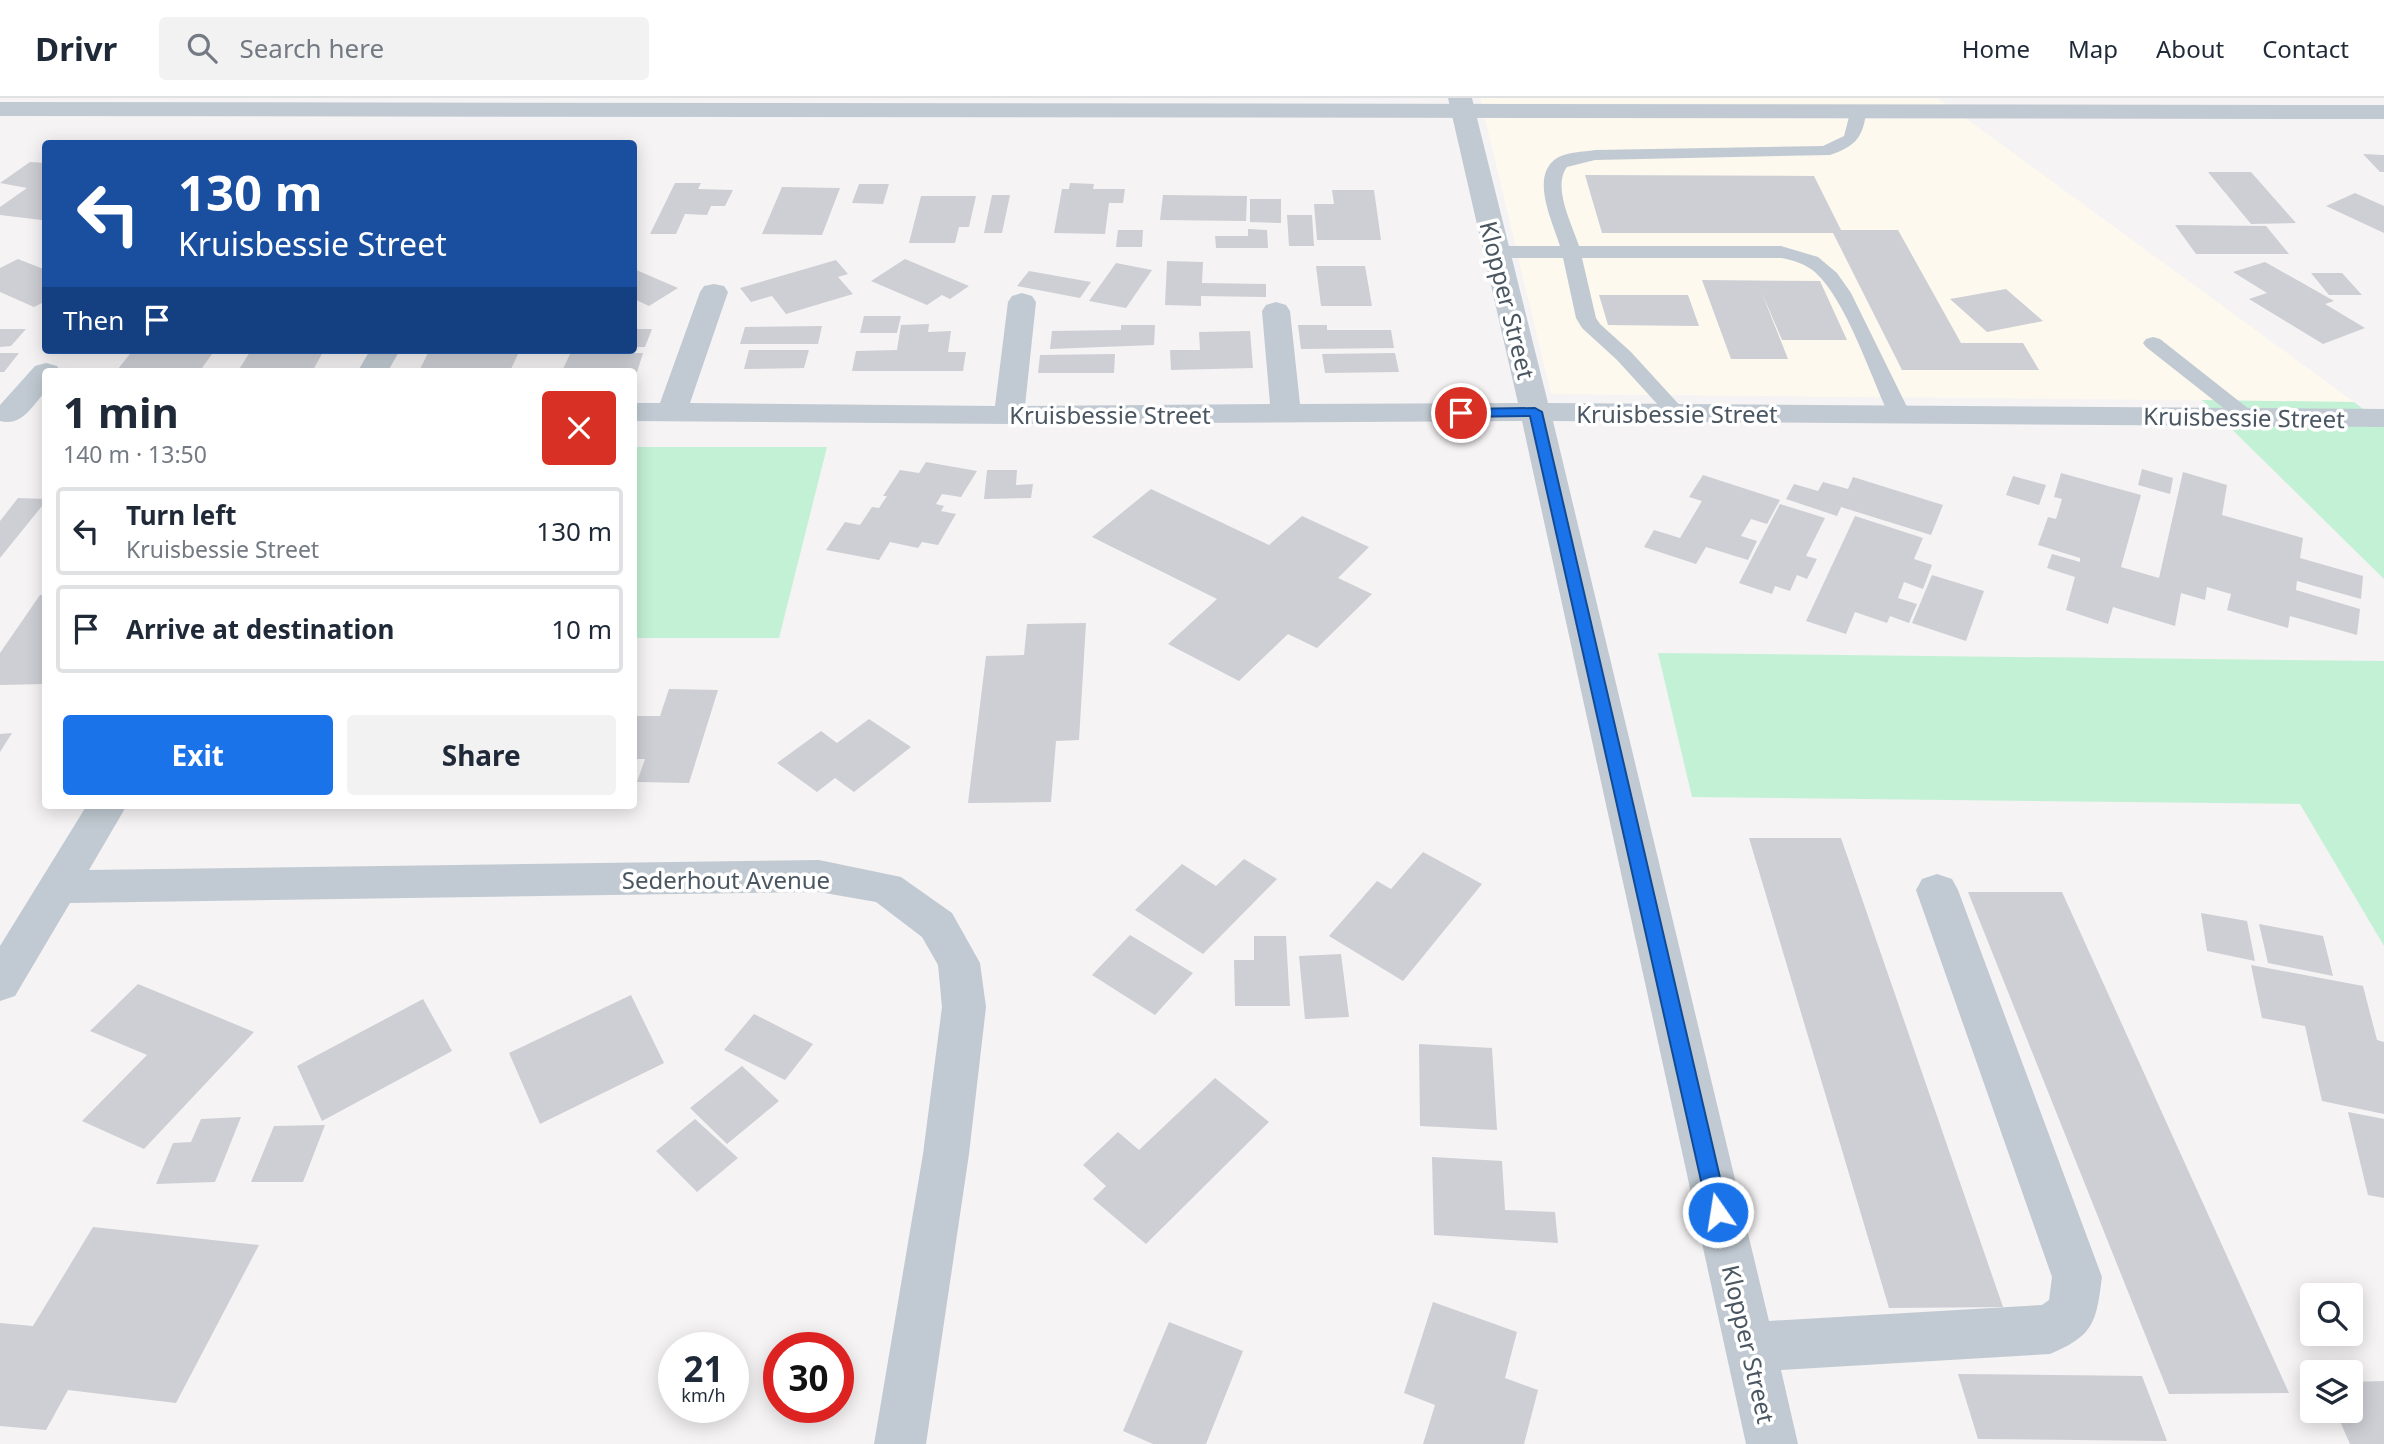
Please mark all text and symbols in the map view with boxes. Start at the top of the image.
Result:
search box [159,17,649,80]
text: Drivr [35,26,117,71]
icon: search [183,29,221,67]
text: Search here [239,30,384,66]
text: Home [1962,32,2030,65]
text: Map [2068,32,2118,65]
text: About [2156,32,2224,65]
text: Contact [2262,32,2349,65]
text: 130 m [178,159,323,225]
icon: left [63,168,154,259]
street label: Klopper Street [1472,218,1544,383]
text: Kruisbessie Street [178,222,447,265]
icon: arrive [138,301,176,339]
text: Then [63,302,124,338]
text: 1 min [63,383,179,440]
pin [1431,383,1491,443]
button: close [542,391,616,465]
icon: arrive [1442,394,1480,432]
street label: Kruisbessie Street [1576,397,1778,430]
street label: Kruisbessie Street [1009,398,1211,431]
street label: Kruisbessie Street [2143,399,2345,435]
text: 140 m · 13:50 [63,438,207,470]
text: Turn left [126,497,237,533]
icon: left [67,512,105,550]
text: 130 m [536,513,612,549]
text: Kruisbessie Street [126,533,319,565]
icon: arrive [67,610,105,648]
text: Arrive at destination [126,611,395,647]
text: 10 m [551,611,612,647]
button: Exit [63,715,333,795]
button: Share [347,715,616,795]
street label: Sederhout Avenue [622,863,830,896]
position arrow [1681,1175,1755,1249]
street label: Klopper Street [1715,1261,1783,1427]
map controls [2300,1283,2363,1423]
button: search [2300,1283,2363,1346]
speed limit sign: 30 [763,1332,854,1423]
text: 21 [683,1345,724,1392]
button: layers [2300,1360,2363,1423]
text: km/h [681,1383,726,1407]

